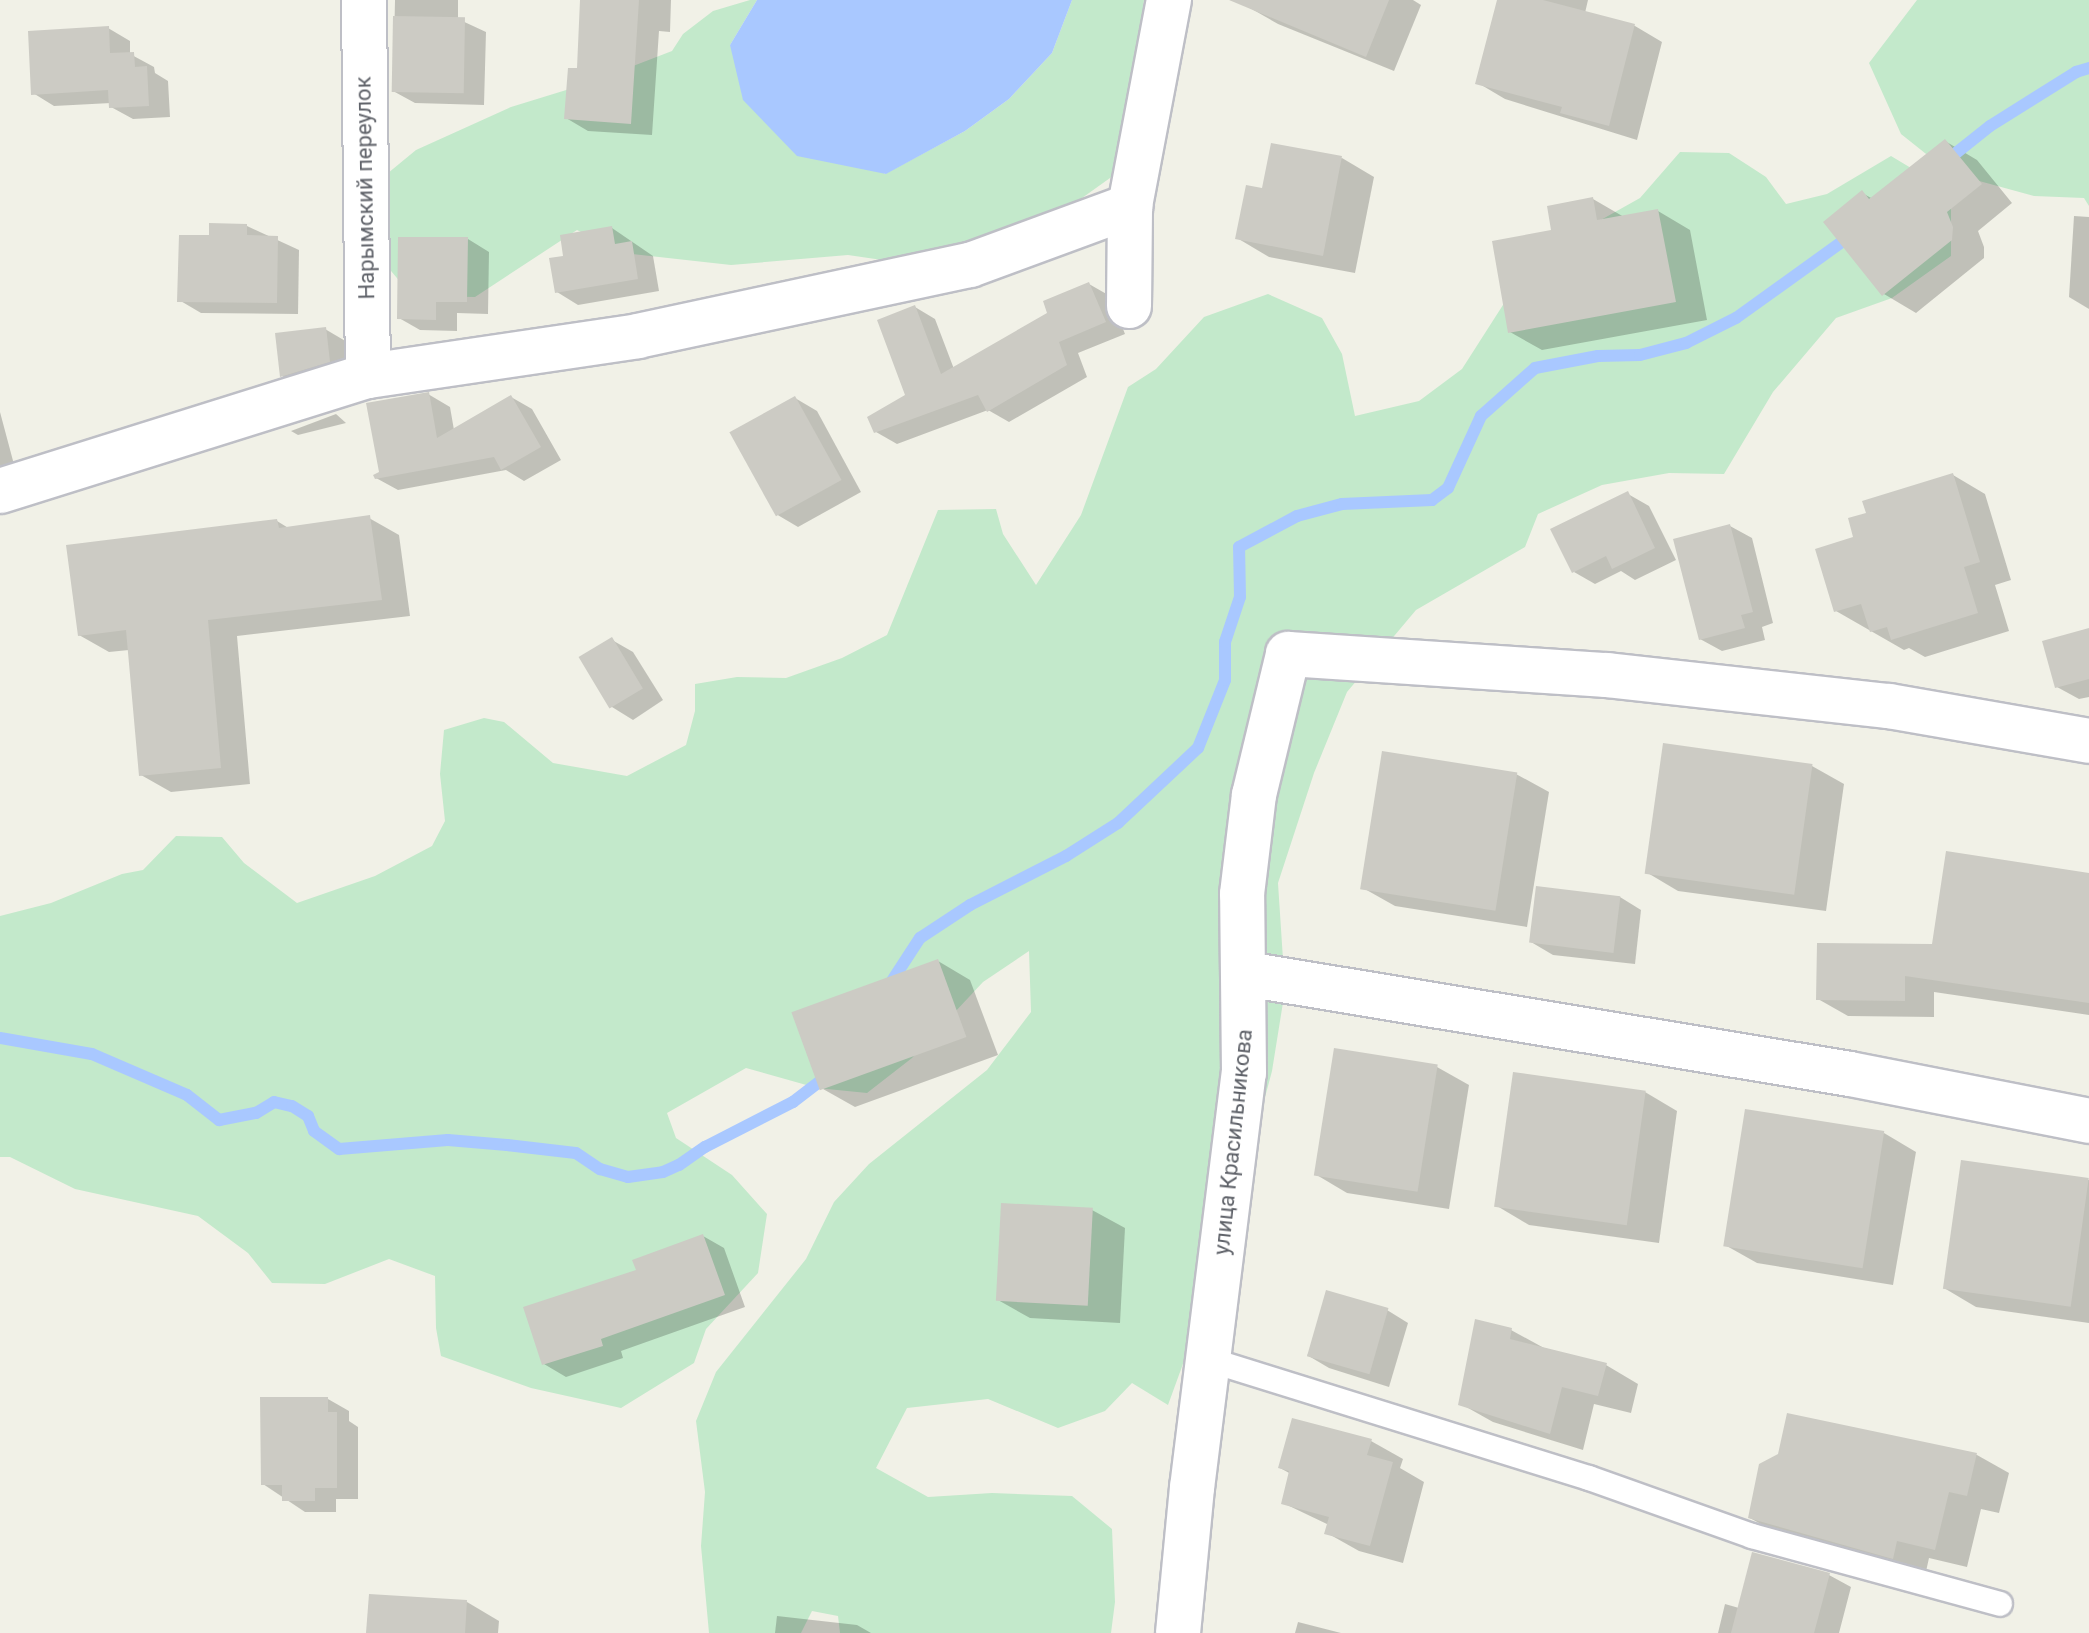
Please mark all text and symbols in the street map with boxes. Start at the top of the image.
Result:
street label: Нарымский переулок [350,76,380,300]
street label: улица Красильникова [1208,1028,1258,1256]

